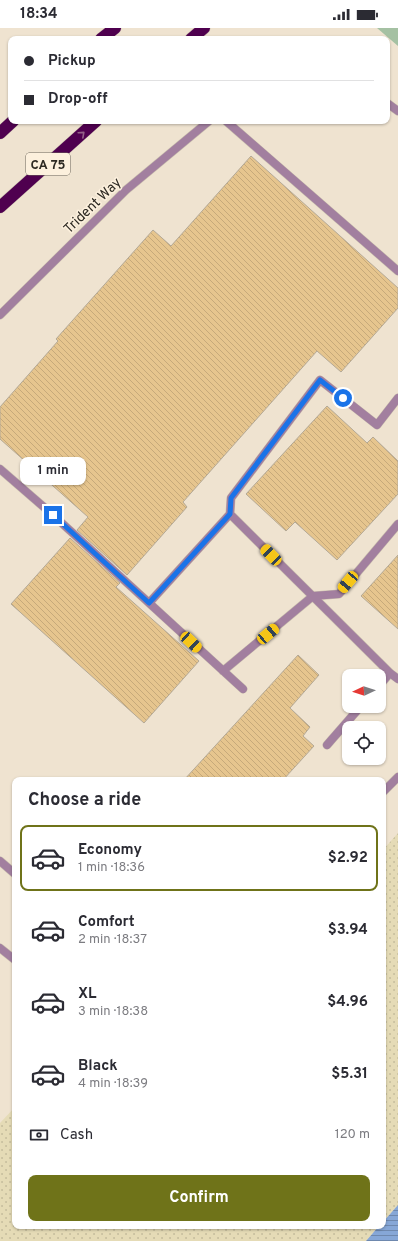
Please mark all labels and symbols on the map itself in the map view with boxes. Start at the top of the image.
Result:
one-way arrow [77,132,84,139]
road number: CA 75 [26,153,70,175]
street label: Trident Way [61,174,125,238]
route start [334,389,352,407]
callout: 1 min [20,457,86,485]
route end [44,506,62,524]
car [258,542,284,568]
car [336,569,360,595]
car [255,622,281,646]
car [178,629,204,655]
north arrow [342,669,386,713]

